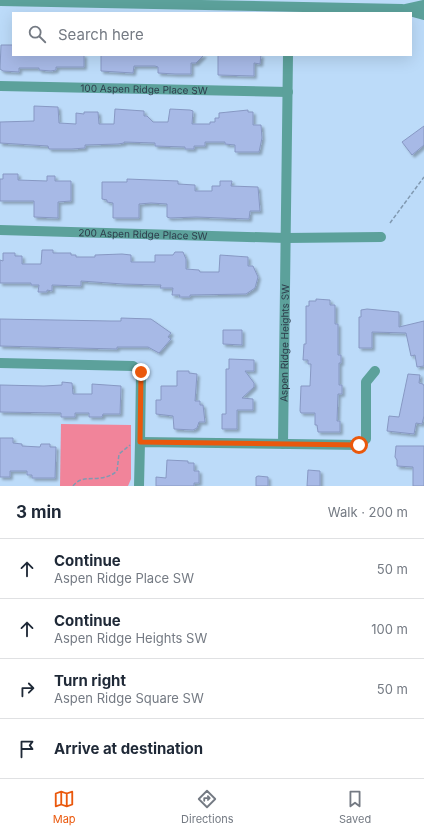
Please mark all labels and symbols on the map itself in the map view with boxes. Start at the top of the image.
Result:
street label: 100 Aspen Ridge Place SW [80,82,208,96]
street label: 200 Aspen Ridge Place SW [78,226,208,242]
street label: Aspen Ridge Heights SW [278,284,291,402]
route end [132,363,150,381]
route start [350,436,368,454]

